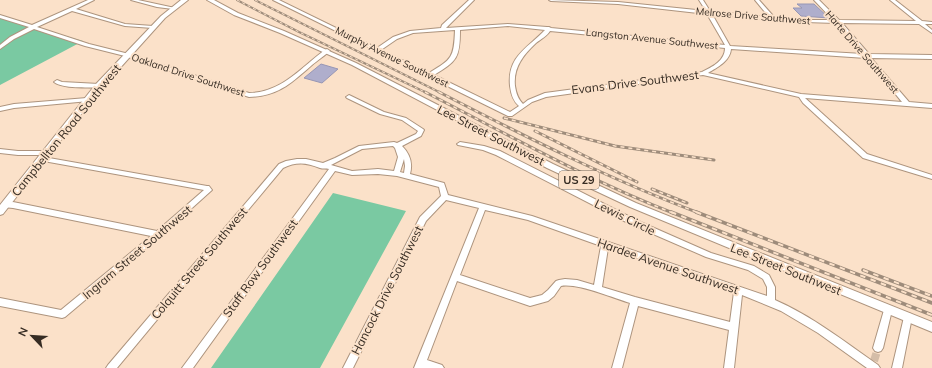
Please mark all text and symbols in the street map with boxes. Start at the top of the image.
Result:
street label: Melrose Drive Southwest [695,5,811,28]
street label: Harte Drive Southwest [823,8,902,96]
street label: Murphy Avenue Southwest [333,24,451,90]
street label: Langston Avenue Southwest [585,26,719,52]
street label: Oakland Drive Southwest [130,51,247,100]
street label: Campbellton Road Southwest [8,61,124,199]
street label: Evans Drive Southwest [571,67,699,97]
street label: Lee Street Southwest [435,101,547,169]
road number: US 29 [559,171,599,189]
street label: Lewis Circle [592,196,658,238]
street label: Ingram Street Southwest [79,202,195,302]
street label: Colquitt Street Southwest [148,204,250,322]
street label: Staff Row Southwest [219,216,301,320]
street label: Hancock Drive Southwest [348,223,426,357]
street label: Hardee Avenue Southwest [595,235,741,297]
street label: Lee Street Southwest [728,240,844,298]
north arrow [12,316,52,356]
text: N [15,325,31,338]

